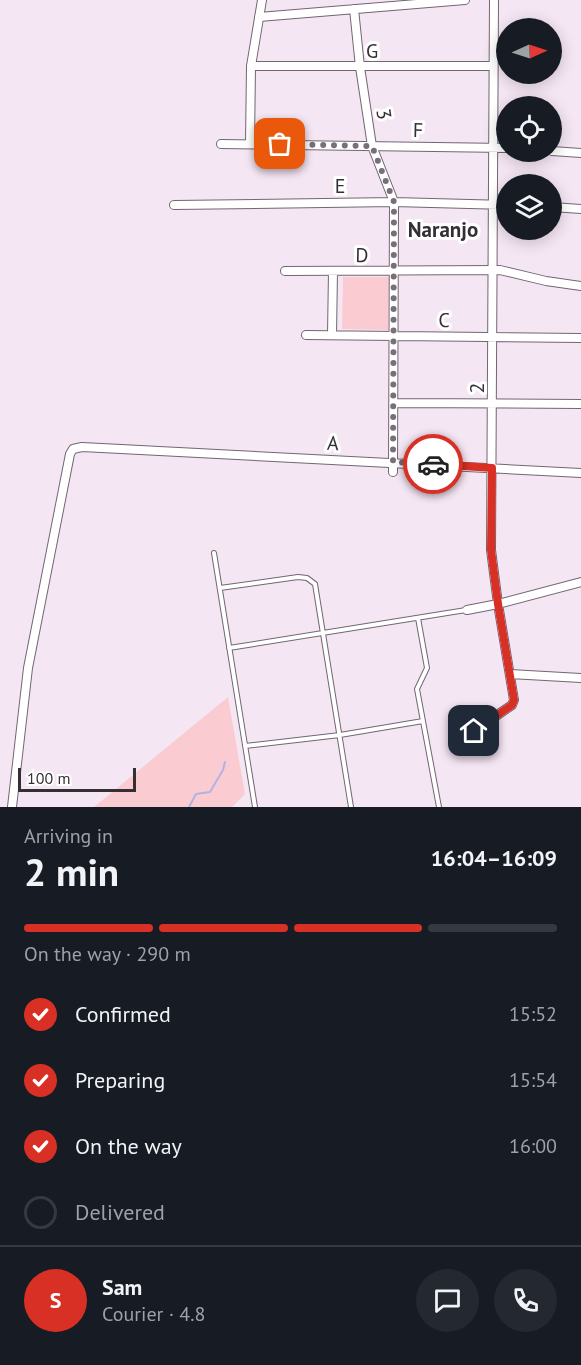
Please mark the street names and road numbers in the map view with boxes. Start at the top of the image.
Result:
street label: G [366,38,378,64]
street label: 3 [370,107,398,121]
street label: F [413,117,423,143]
street label: E [335,173,345,199]
street label: D [355,242,369,268]
street label: C [438,307,450,333]
street label: 2 [464,383,490,393]
street label: A [326,430,340,456]

